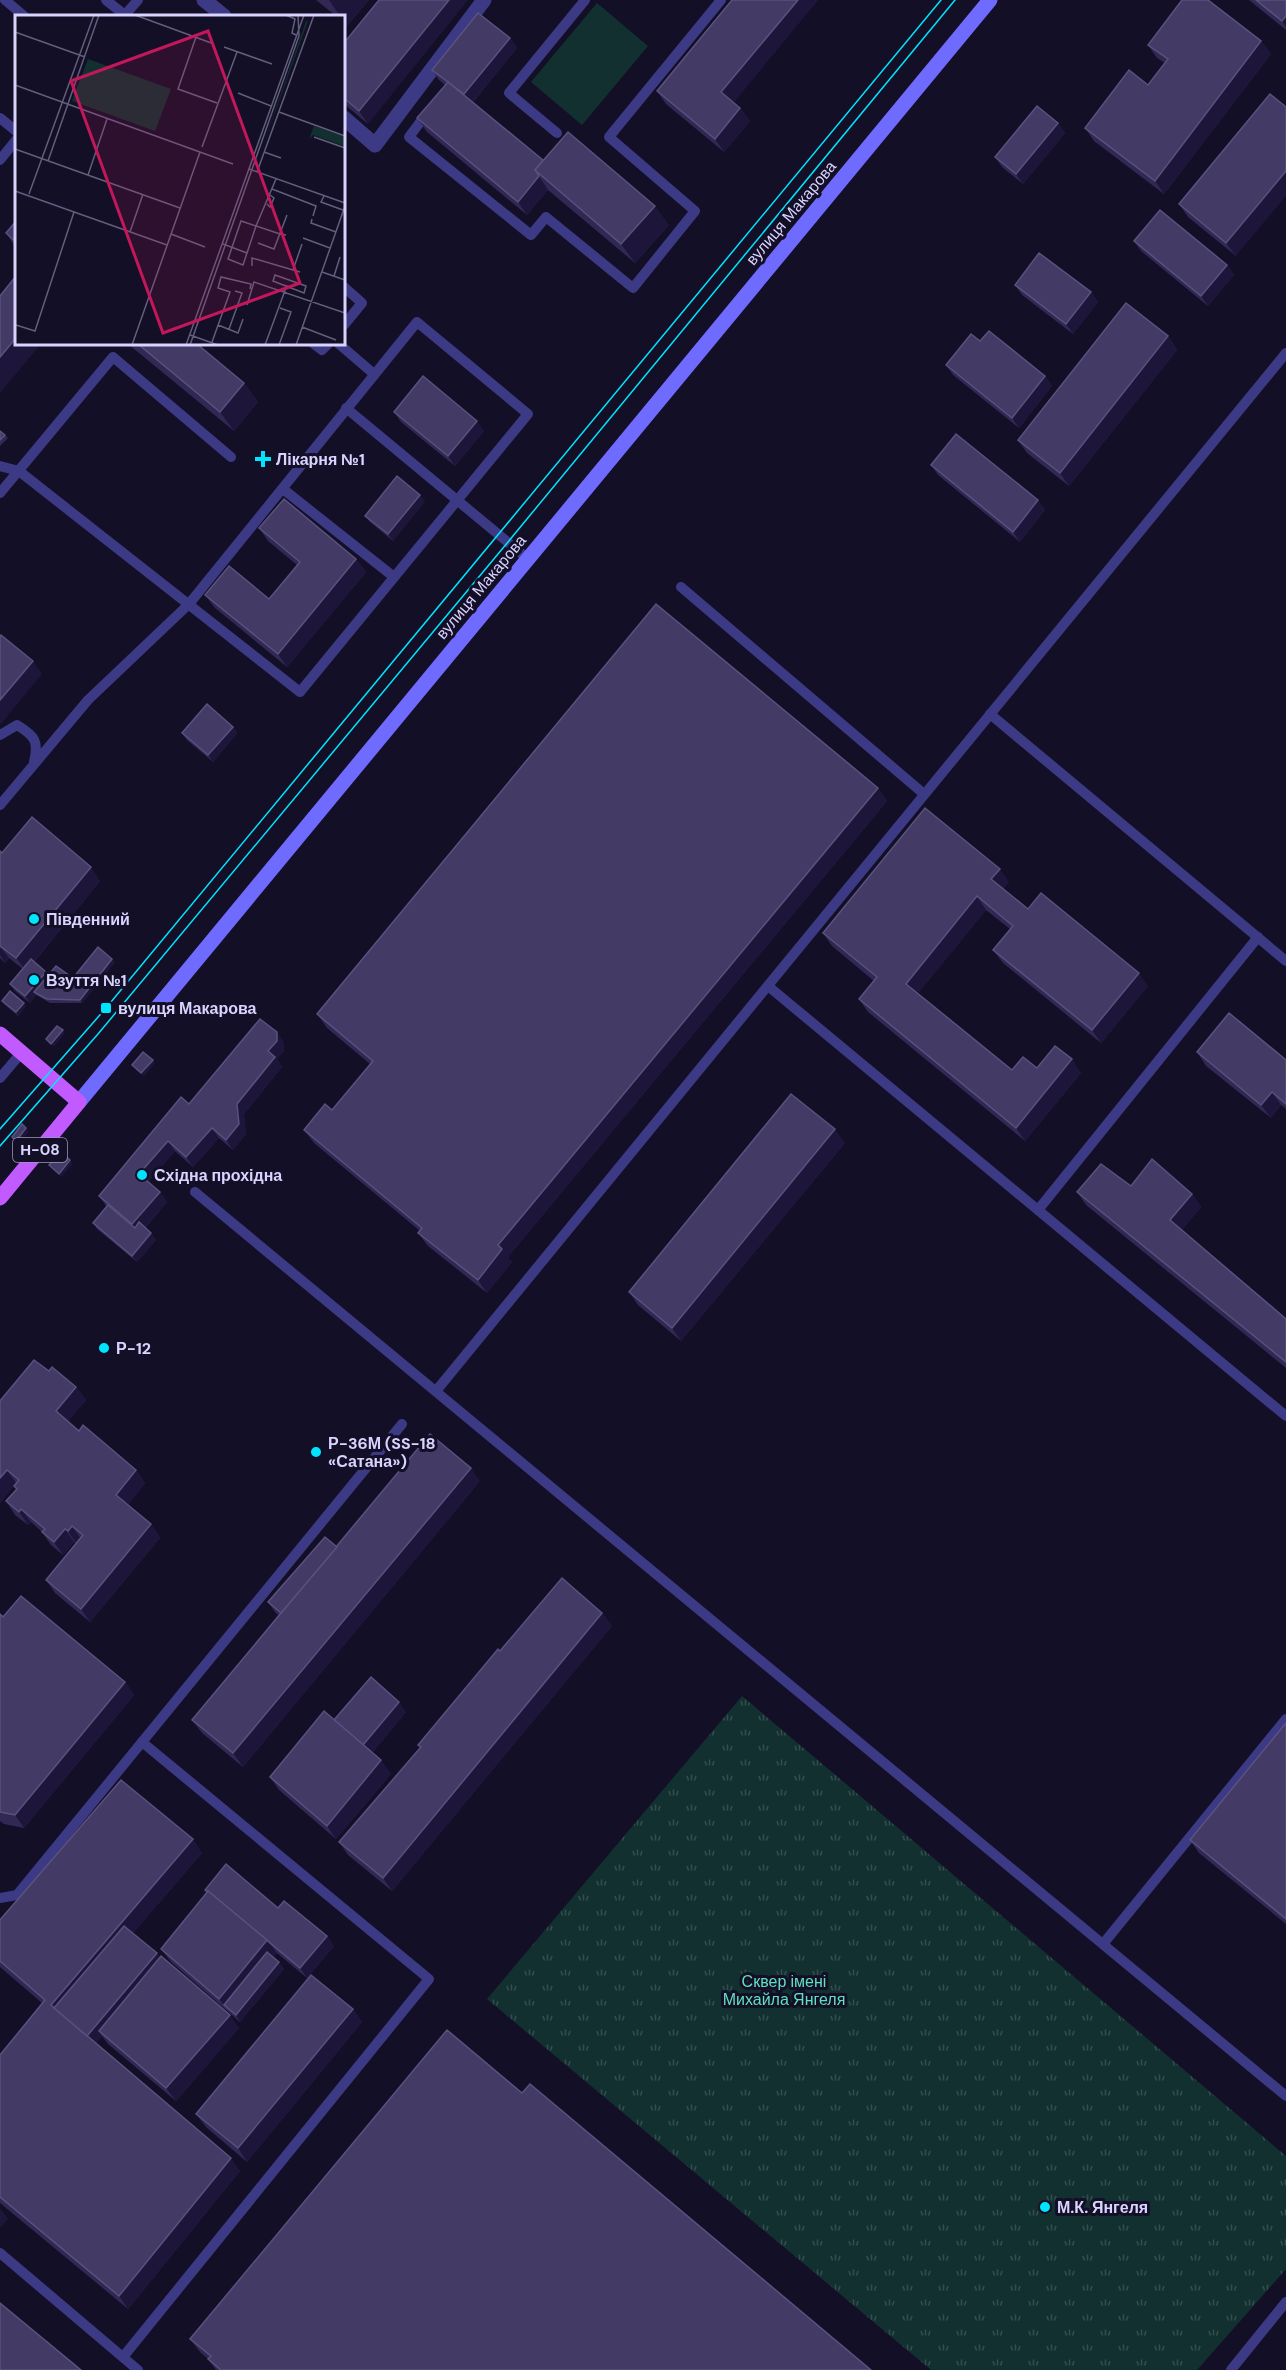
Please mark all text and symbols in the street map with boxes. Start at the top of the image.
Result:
inset map [15,15,345,345]
street label: вулиця Макарова [741,156,841,269]
place label: Лікарня №1 [276,449,365,470]
marker: Лікарня №1 [254,450,272,468]
street label: вулиця Макарова [431,530,531,643]
place label: Південний [46,909,130,930]
marker: Південний [27,912,41,926]
place label: Взуття №1 [46,970,127,991]
marker: Взуття №1 [27,973,41,987]
place label: вулиця Макарова [118,998,257,1019]
marker: вулиця Макарова [99,1001,113,1015]
road number: Н-08 [13,1138,67,1162]
place label: Східна прохідна [154,1165,282,1186]
marker: Східна прохідна [135,1168,149,1182]
place label: Р-12 [116,1338,151,1359]
marker: Р-12 [97,1341,111,1355]
place label: Р-36М (SS-18 «Сатана») [328,1433,436,1472]
marker: Р-36М (SS-18 «Сатана») [309,1445,323,1459]
park label: Сквер імені Михайла Янгеля [723,1971,845,2010]
place label: М.К. Янгеля [1057,2197,1148,2218]
marker: М.К. Янгеля [1038,2200,1052,2214]

